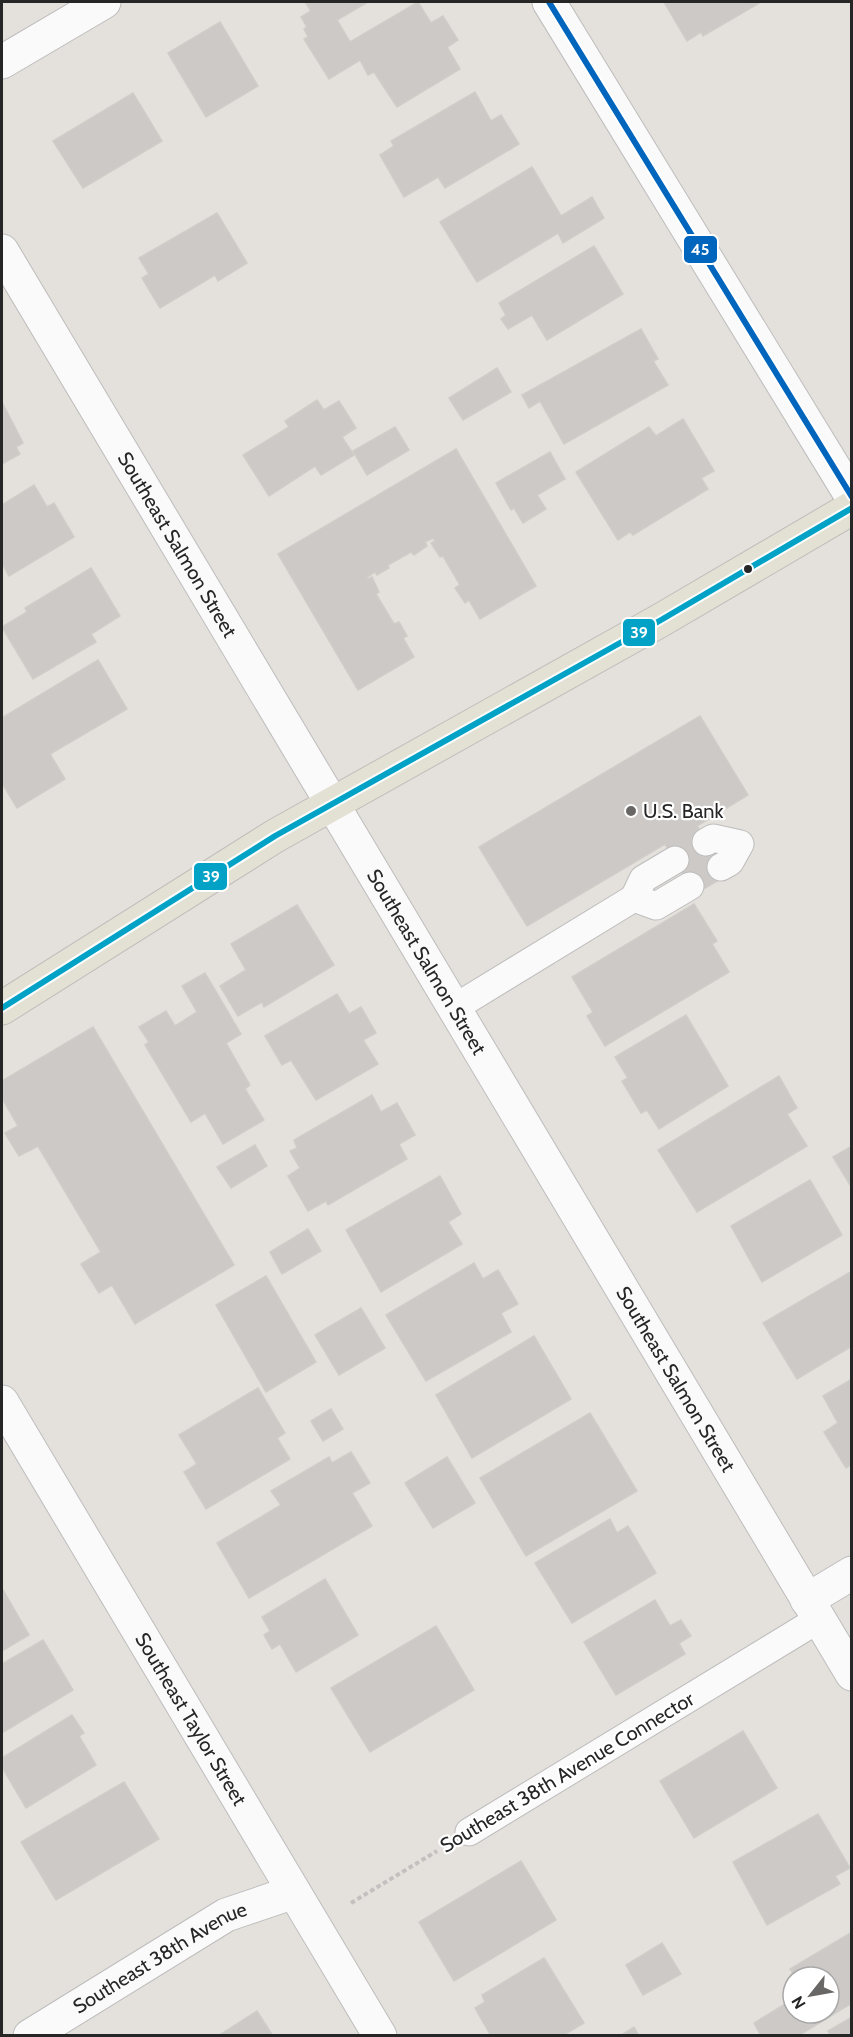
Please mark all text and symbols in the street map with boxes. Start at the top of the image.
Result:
line badge: 45 [683,235,718,264]
text: 45 [691,240,709,259]
street label: Southeast Salmon Street [113,448,242,642]
unlabelled marker [742,563,754,575]
line badge: 39 [622,618,656,647]
text: 39 [630,623,648,642]
place label: U.S. Bank [643,799,723,823]
marker: U.S. Bank [624,804,638,818]
line badge: 39 [193,862,228,891]
street label: Southeast Salmon Street [362,865,491,1059]
text: 39 [202,867,220,886]
street label: Southeast Salmon Street [611,1282,741,1476]
street label: Southeast Taylor Street [130,1628,252,1810]
street label: Southeast 38th Avenue Connector [436,1686,699,1857]
street label: Southeast 38th Avenue [69,1897,250,2019]
north arrow [781,1965,841,2025]
text: N [788,1993,810,2012]

